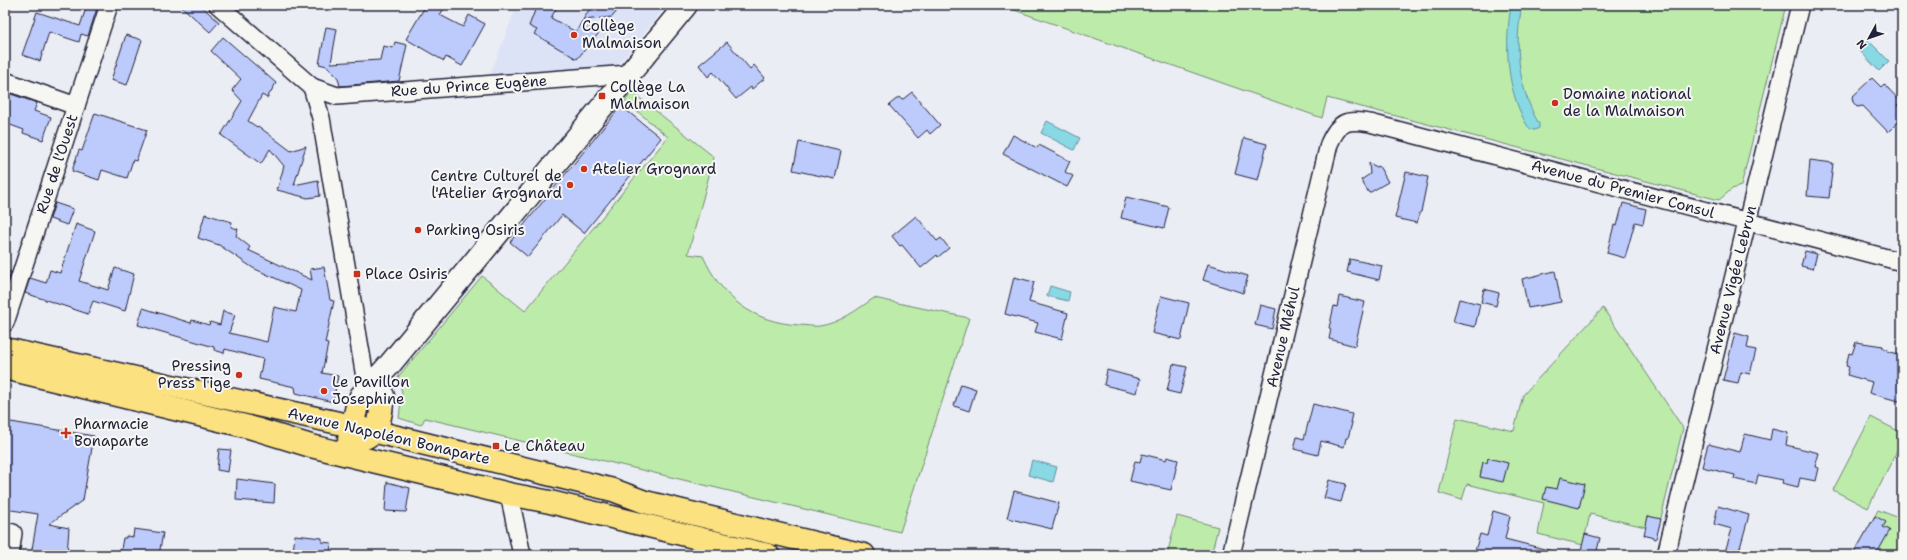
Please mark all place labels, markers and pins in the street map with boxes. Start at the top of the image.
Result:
place label: Collège Malmaison [582,16,662,53]
marker: Collège Malmaison [569,30,579,40]
place label: Collège La Malmaison [610,77,690,114]
place label: Domaine national de la Malmaison [1563,84,1692,121]
marker: Collège La Malmaison [597,91,607,101]
marker: Domaine national de la Malmaison [1550,98,1560,108]
place label: Atelier Grognard [592,159,717,179]
marker: Atelier Grognard [579,164,589,174]
place label: Centre Culturel de l'Atelier Grognard [431,166,562,203]
marker: Centre Culturel de l'Atelier Grognard [565,180,575,190]
place label: Parking Osiris [426,220,525,240]
marker: Parking Osiris [413,225,423,235]
place label: Place Osiris [365,264,448,284]
marker: Place Osiris [352,269,362,279]
place label: Pressing Press Tige [158,356,231,393]
marker: Pressing Press Tige [234,370,244,380]
place label: Le Pavillon Josephine [332,372,409,409]
marker: Le Pavillon Josephine [319,386,329,396]
place label: Pharmacie Bonaparte [74,414,149,451]
marker: Pharmacie Bonaparte [61,428,71,438]
place label: Le Château [504,436,585,456]
marker: Le Château [491,441,501,451]

